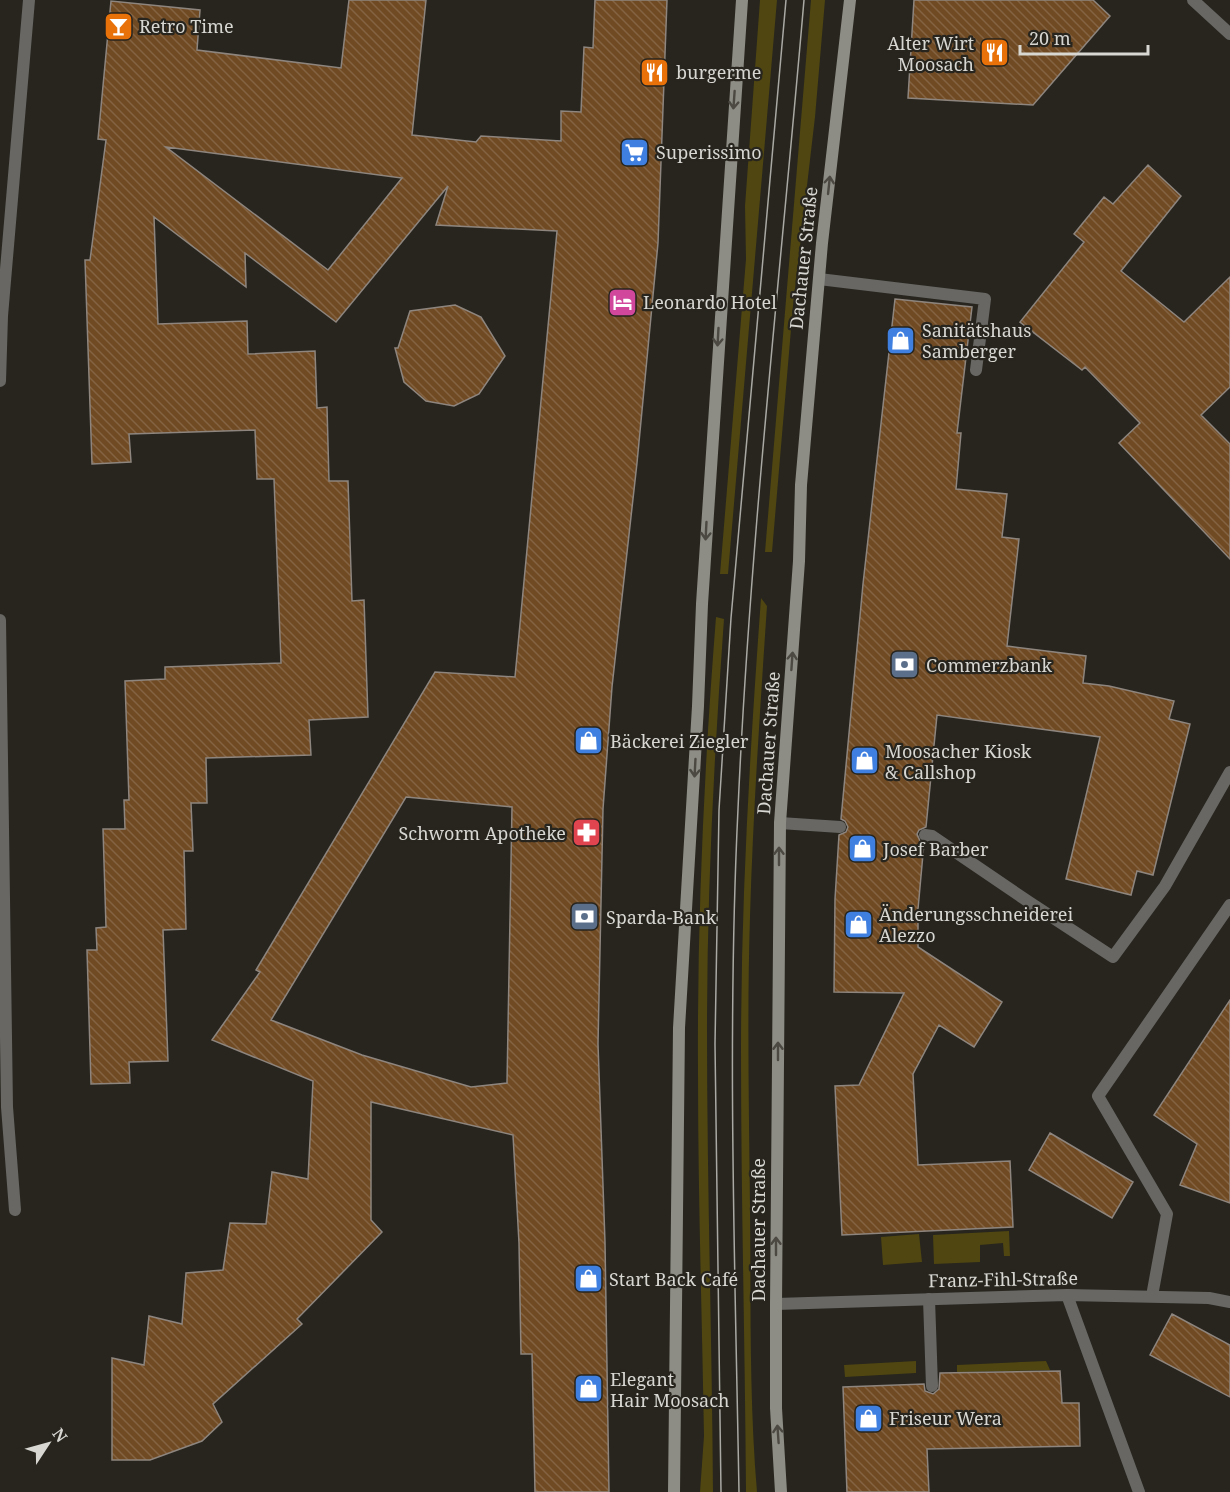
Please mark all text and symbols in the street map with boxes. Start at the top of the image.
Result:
bar icon: Retro Time [102,10,134,42]
place label: Retro Time [139,14,234,38]
scale bar [1020,18,1148,56]
text: 20 m [1029,26,1071,50]
place label: Alter Wirt Moosach [887,31,974,76]
restaurant icon: Alter Wirt Moosach [979,37,1011,69]
restaurant icon: burgerme [639,56,671,88]
place label: burgerme [676,60,761,84]
one-way arrow [729,90,740,110]
supermarket icon: Superissimo [619,136,651,168]
place label: Superissimo [656,140,762,164]
one-way arrow [823,176,834,195]
street label: Dachauer Straße [784,185,822,331]
hotel icon: Leonardo Hotel [606,286,638,318]
place label: Leonardo Hotel [643,290,777,314]
place label: Sanitätshaus Samberger [922,318,1031,363]
shop icon: Sanitätshaus Samberger [885,324,917,356]
one-way arrow [712,326,723,346]
one-way arrow [701,521,712,541]
bank icon: Commerzbank [889,649,921,681]
one-way arrow [786,652,797,672]
place label: Commerzbank [926,653,1053,677]
street label: Dachauer Straße [751,671,785,815]
shop icon: Bäckerei Ziegler [573,725,605,757]
place label: Bäckerei Ziegler [610,729,749,753]
place label: Moosacher Kiosk & Callshop [885,739,1032,784]
shop icon: Moosacher Kiosk & Callshop [848,745,880,777]
one-way arrow [689,758,700,778]
pharmacy icon: Schworm Apotheke [571,817,603,849]
place label: Schworm Apotheke [399,821,566,845]
shop icon: Josef Barber [846,833,878,865]
place label: Josef Barber [882,837,989,861]
one-way arrow [773,846,785,866]
bank icon: Sparda-Bank [569,901,601,933]
place label: Änderungsschneiderei Alezzo [879,902,1073,947]
place label: Sparda-Bank [606,905,717,929]
shop icon: Änderungsschneiderei Alezzo [842,908,874,940]
one-way arrow [772,1041,784,1061]
street label: Dachauer Straße [746,1158,770,1302]
one-way arrow [770,1236,782,1256]
shop icon: Start Back Café [572,1263,604,1295]
street label: Franz-Fihl-Straße [928,1266,1078,1292]
place label: Start Back Café [609,1267,738,1291]
place label: Elegant Hair Moosach [610,1367,730,1412]
shop icon: Elegant Hair Moosach [573,1373,605,1405]
shop icon: Friseur Wera [852,1402,884,1434]
place label: Friseur Wera [889,1406,1002,1430]
north arrow [18,1414,78,1474]
text: N [48,1424,73,1447]
one-way arrow [772,1424,783,1444]

